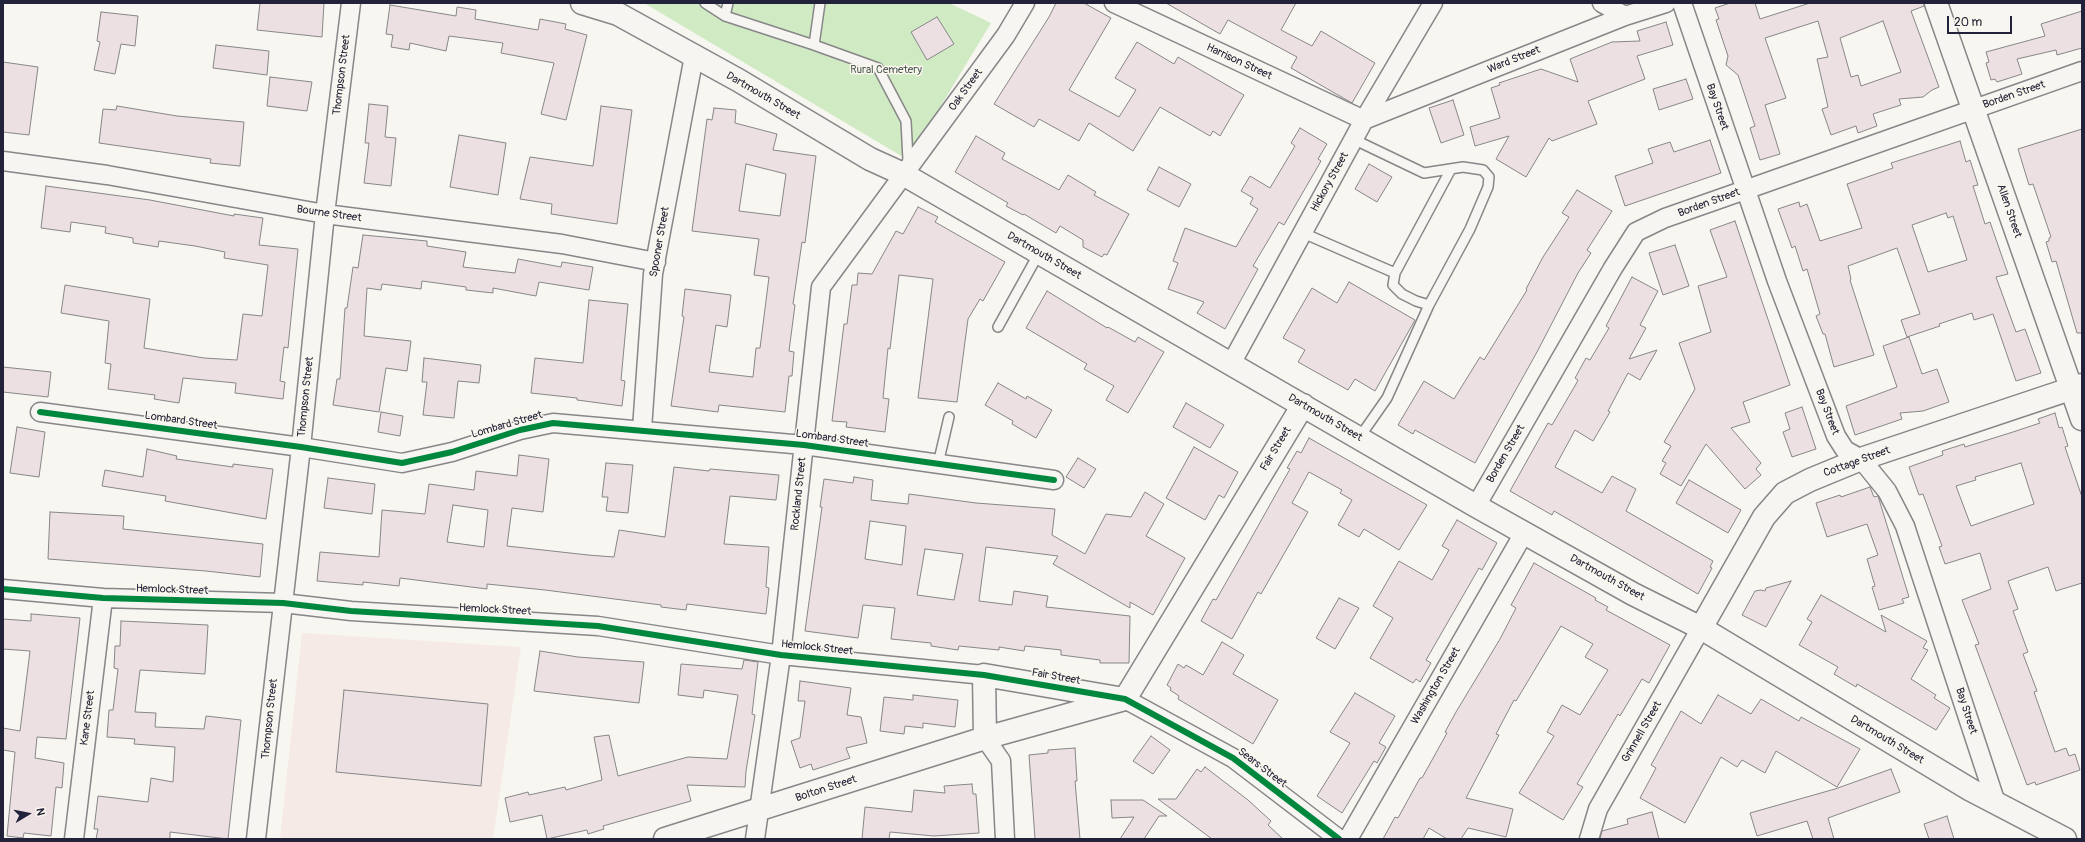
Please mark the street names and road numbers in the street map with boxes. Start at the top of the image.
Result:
street label: Thompson Street [331,34,353,116]
street label: Harrison Street [1204,41,1274,83]
street label: Ward Street [1486,43,1542,77]
street label: Oak Street [946,66,986,114]
street label: Dartmouth Street [724,69,802,123]
street label: Borden Street [1981,78,2047,112]
street label: Bay Street [1703,82,1731,132]
street label: Hickory Street [1308,150,1352,214]
street label: Allen Street [1994,182,2024,240]
street label: Borden Street [1676,186,1742,220]
street label: Bourne Street [296,203,362,225]
street label: Spooner Street [647,206,673,278]
street label: Dartmouth Street [1005,229,1083,283]
street label: Thompson Street [295,356,317,438]
street label: Bay Street [1812,387,1842,437]
street label: Dartmouth Street [1286,391,1364,445]
street label: Lombard Street [144,409,218,433]
street label: Lombard Street [470,409,544,441]
street label: Borden Street [1484,423,1528,485]
street label: Fair Street [1258,425,1294,473]
street label: Lombard Street [795,427,869,451]
street label: Cottage Street [1822,444,1892,480]
street label: Rockland Street [789,457,809,531]
street label: Dartmouth Street [1567,552,1647,604]
street label: Hemlock Street [136,582,208,598]
street label: Hemlock Street [458,602,532,618]
street label: Hemlock Street [780,638,854,658]
street label: Washington Street [1409,645,1463,727]
street label: Fair Street [1031,666,1081,688]
street label: Thompson Street [259,678,281,760]
street label: Bay Street [1952,686,1980,736]
street label: Kane Street [78,690,98,746]
street label: Grinnell Street [1619,699,1665,765]
street label: Dartmouth Street [1848,713,1926,767]
street label: Sears Street [1235,745,1289,791]
street label: Bolton Street [794,773,858,805]

